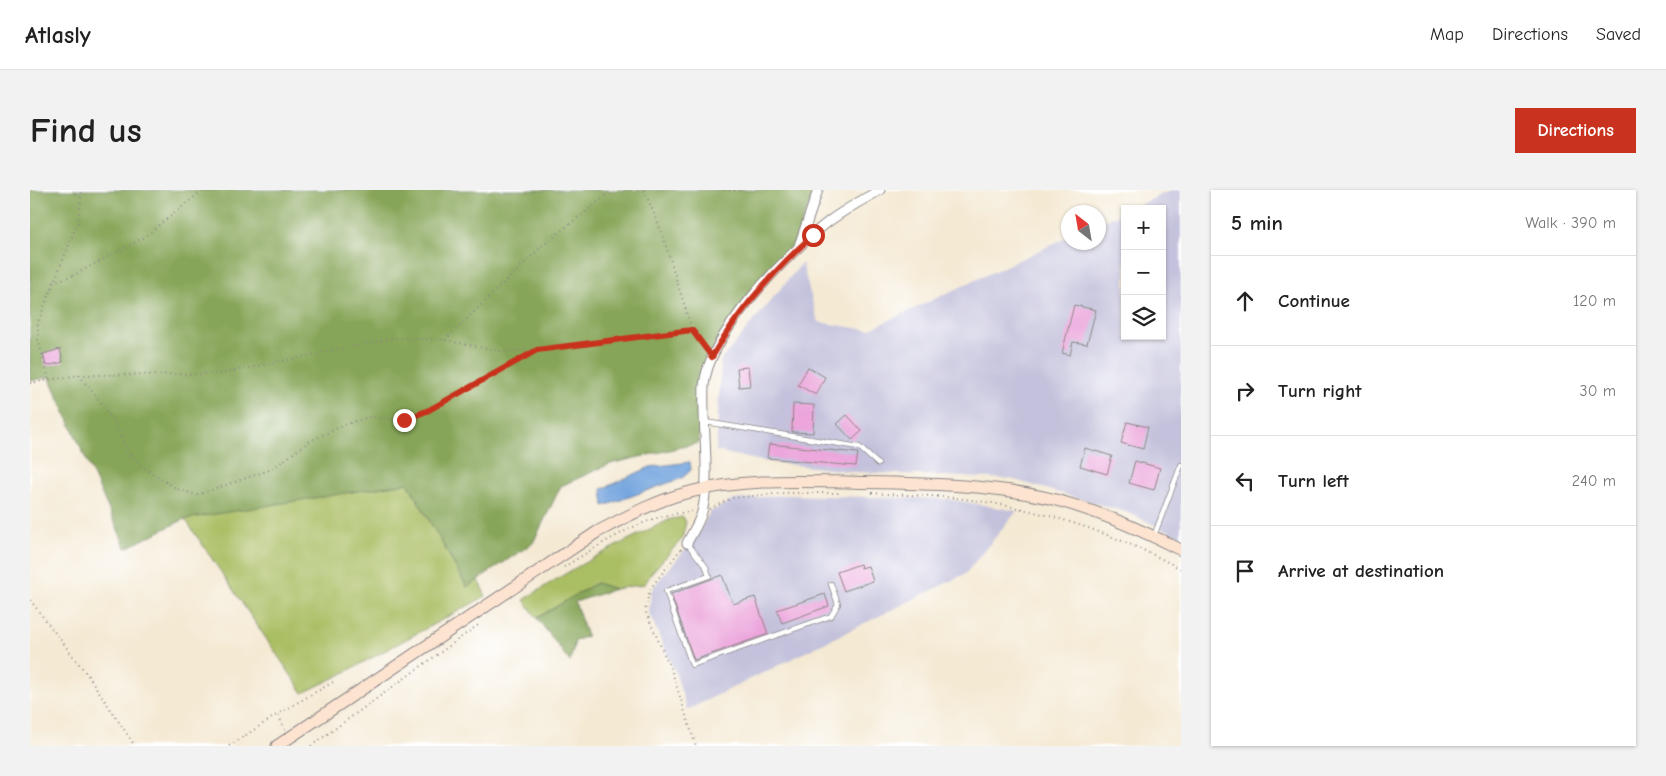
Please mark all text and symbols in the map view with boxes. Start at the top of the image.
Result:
text: Atlasly [25,21,91,49]
text: Map [1430,24,1464,45]
text: Directions [1492,24,1568,45]
text: Saved [1596,24,1641,45]
button: Directions [1515,108,1636,153]
text: Find us [30,110,142,151]
north arrow [1061,205,1106,250]
map controls [1121,205,1166,340]
button: + [1121,205,1166,250]
text: 5 min [1231,211,1283,235]
text: Walk · 390 m [1525,214,1616,232]
route start [802,224,825,247]
button: − [1121,250,1166,295]
icon: ahead [1231,287,1259,315]
text: Continue [1278,290,1350,312]
text: 120 m [1573,292,1616,310]
button: layers [1121,295,1166,340]
icon: right [1231,377,1259,405]
text: Turn right [1278,380,1362,402]
text: 30 m [1580,382,1616,400]
route end [393,409,416,432]
icon: left [1231,467,1259,495]
text: Turn left [1278,470,1349,492]
text: 240 m [1572,472,1616,490]
icon: arrive [1231,557,1259,585]
text: Arrive at destination [1278,560,1444,582]

